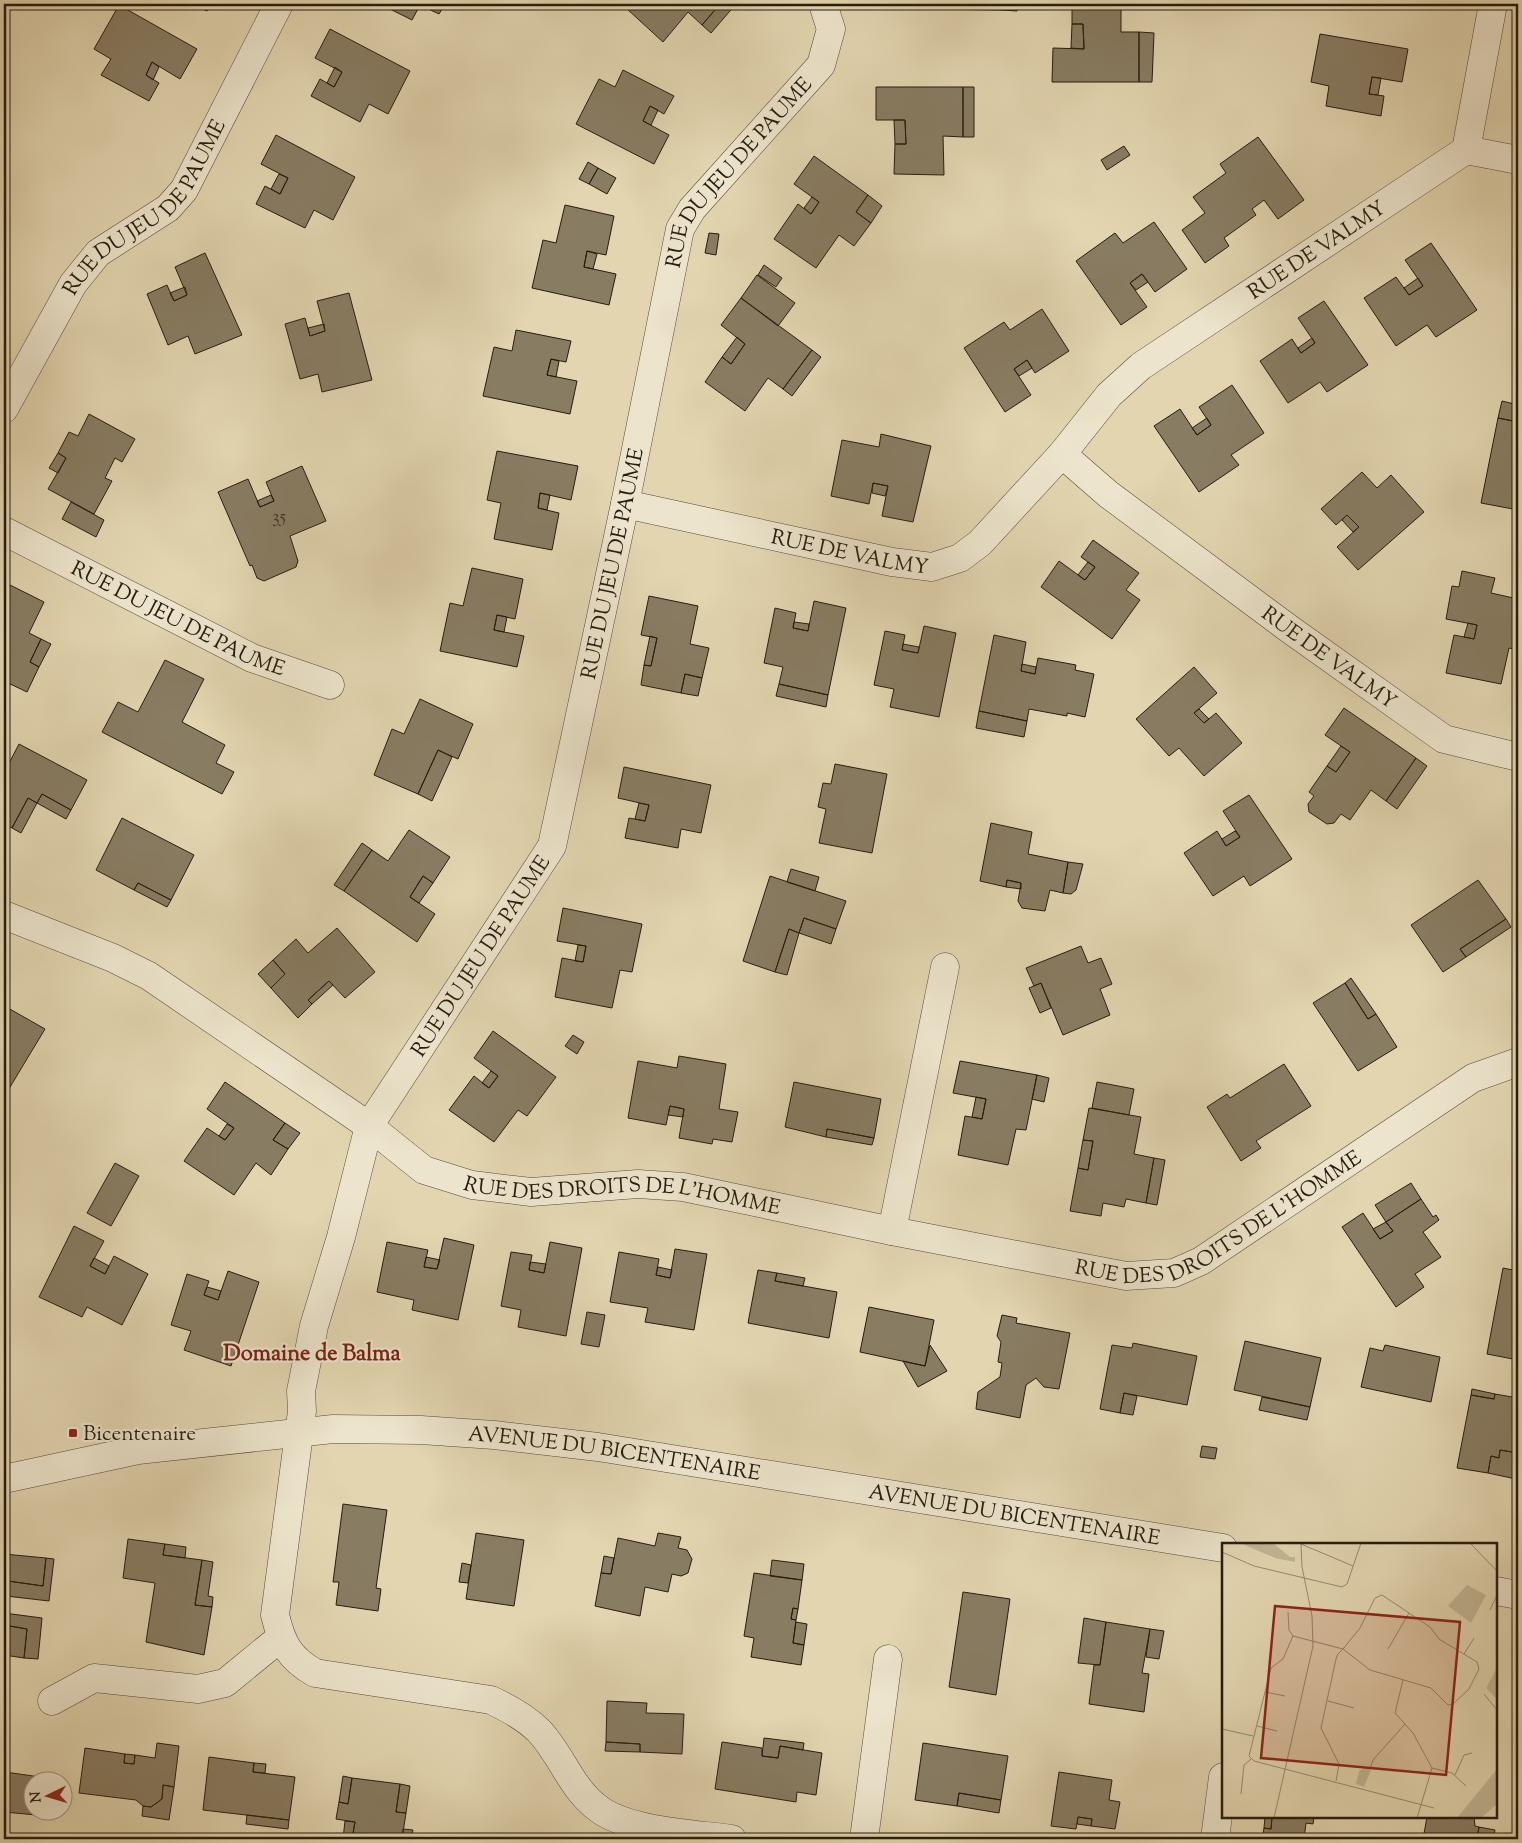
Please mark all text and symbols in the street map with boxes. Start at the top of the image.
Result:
street label: RUE DU JEU DE PAUME [660,71,820,271]
street label: RUE DU JEU DE PAUME [57,114,235,301]
street label: RUE DE VALMY [1242,194,1392,308]
street label: RUE DU JEU DE PAUME [575,445,653,682]
house number: 35 [272,504,287,531]
street label: RUE DE VALMY [768,523,930,583]
street label: RUE DU JEU DE PAUME [65,555,289,685]
street label: RUE DE VALMY [1254,600,1402,718]
street label: RUE DU JEU DE PAUME [405,850,559,1064]
street label: RUE DES DROITS DE L'HOMME [1072,1144,1368,1293]
street label: RUE DES DROITS DE L'HOMME [459,1170,783,1224]
district label: Domaine de Balma [223,1339,402,1371]
place label: Bicentenaire [83,1420,196,1450]
street label: AVENUE DU BICENTENAIRE [467,1420,763,1490]
marker: Bicentenaire [67,1427,79,1439]
street label: AVENUE DU BICENTENAIRE [866,1478,1163,1555]
inset map [1222,1543,1497,1818]
north arrow [22,1770,72,1820]
text: N [27,1791,47,1803]

